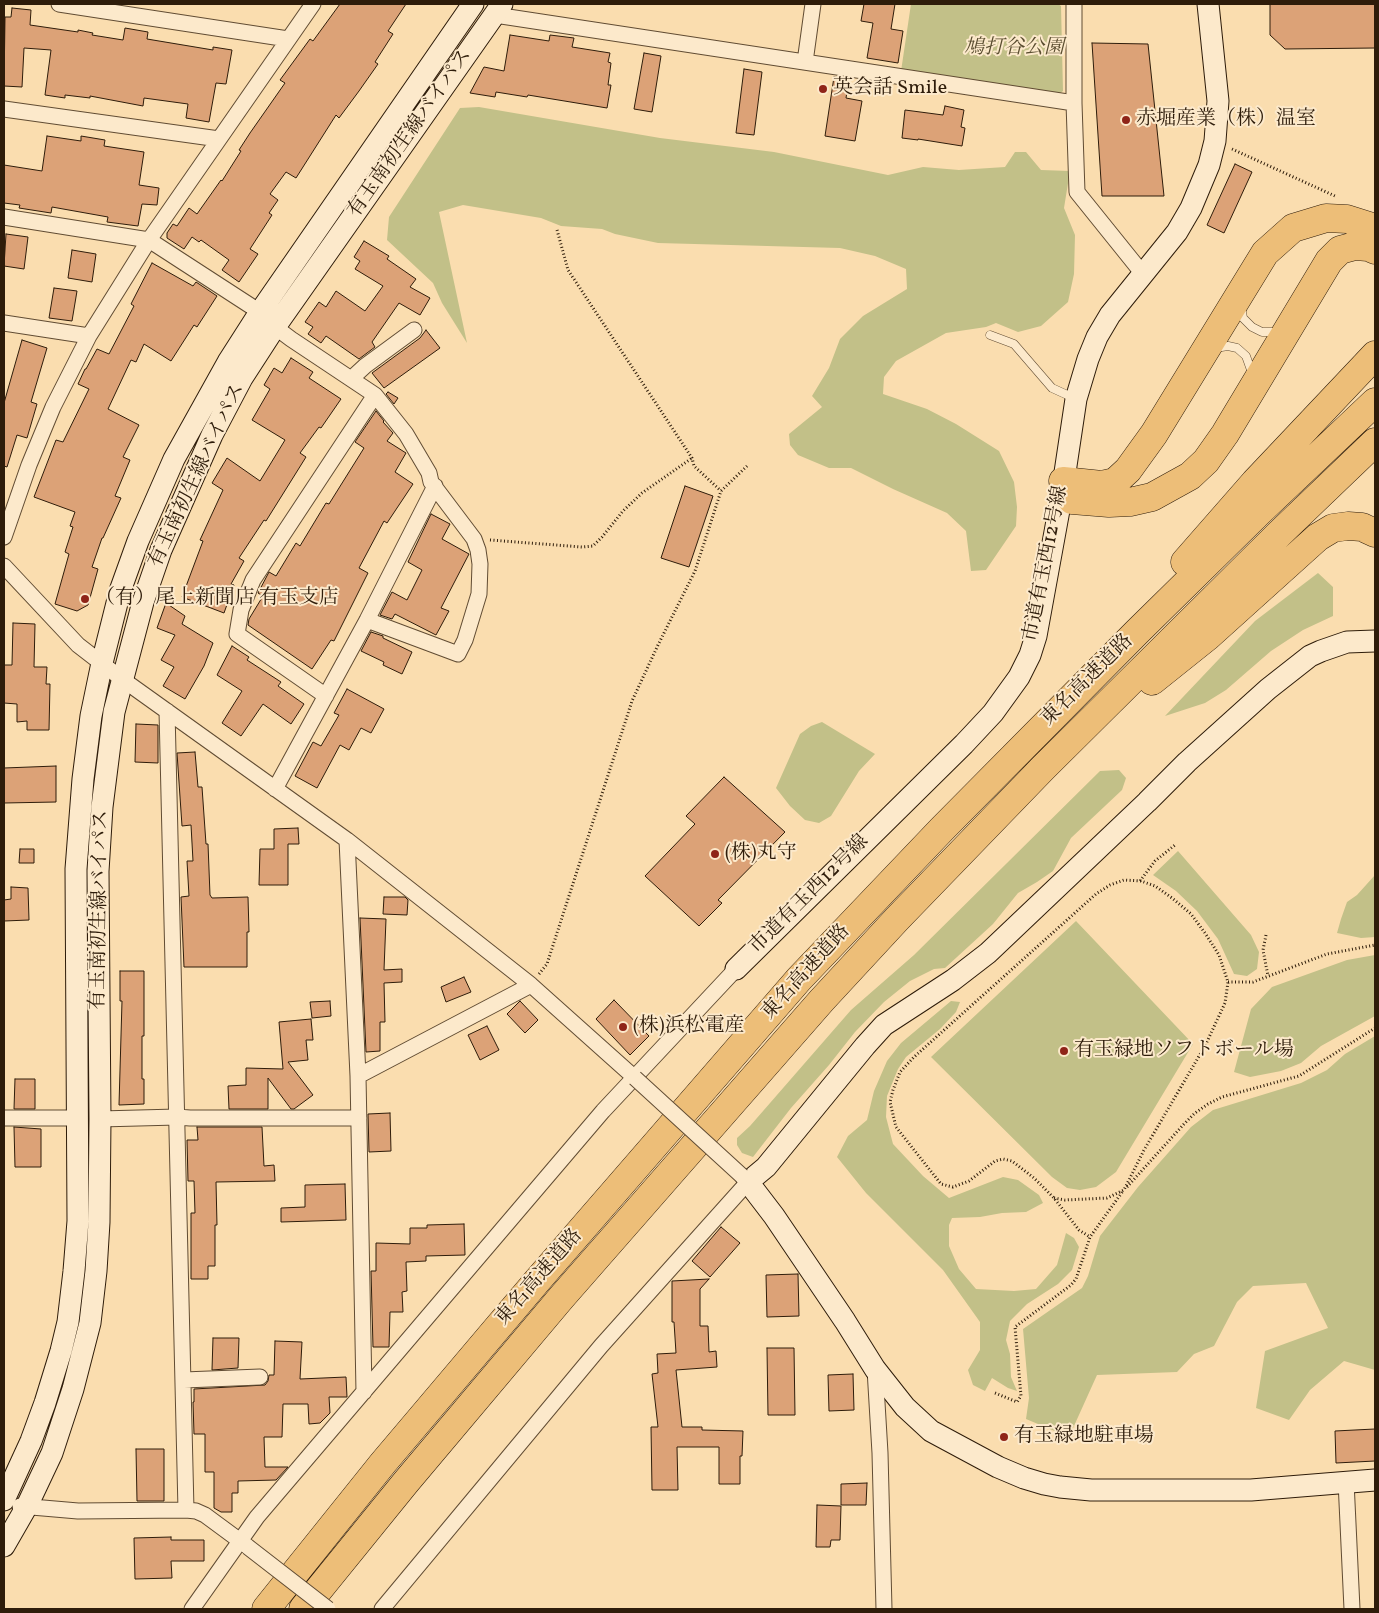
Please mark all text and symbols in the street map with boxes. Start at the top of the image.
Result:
park label: 鳩打谷公園 [964,37,1064,61]
street label: 有玉南初生線バイパス [344,45,478,223]
place label: 英会話 Smile [833,77,947,101]
marker: 英会話 Smile [817,83,829,95]
place label: 赤堀産業（株）温室 [1136,108,1316,132]
marker: 赤堀産業（株）温室 [1120,114,1132,126]
street label: 有玉南初生線バイパス [145,380,251,572]
street label: 市道有玉西12号線 [1020,484,1074,644]
place label: （有）尾上新聞店 有玉支店 [95,587,339,611]
marker: （有）尾上新聞店 有玉支店 [79,593,91,605]
street label: 東名高速道路 [1037,630,1139,732]
street label: 有玉南初生線バイパス [87,810,115,1010]
street label: 市道有玉西12号線 [745,830,875,960]
place label: (株)丸守 [725,842,797,866]
marker: (株)丸守 [709,848,721,860]
street label: 東名高速道路 [758,920,856,1026]
place label: (株)浜松電産 [633,1015,745,1039]
marker: (株)浜松電産 [617,1021,629,1033]
place label: 有玉緑地ソフトボール場 [1074,1039,1294,1063]
marker: 有玉緑地ソフトボール場 [1058,1045,1070,1057]
street label: 東名高速道路 [492,1225,588,1331]
place label: 有玉緑地駐車場 [1014,1425,1154,1449]
marker: 有玉緑地駐車場 [998,1431,1010,1443]

